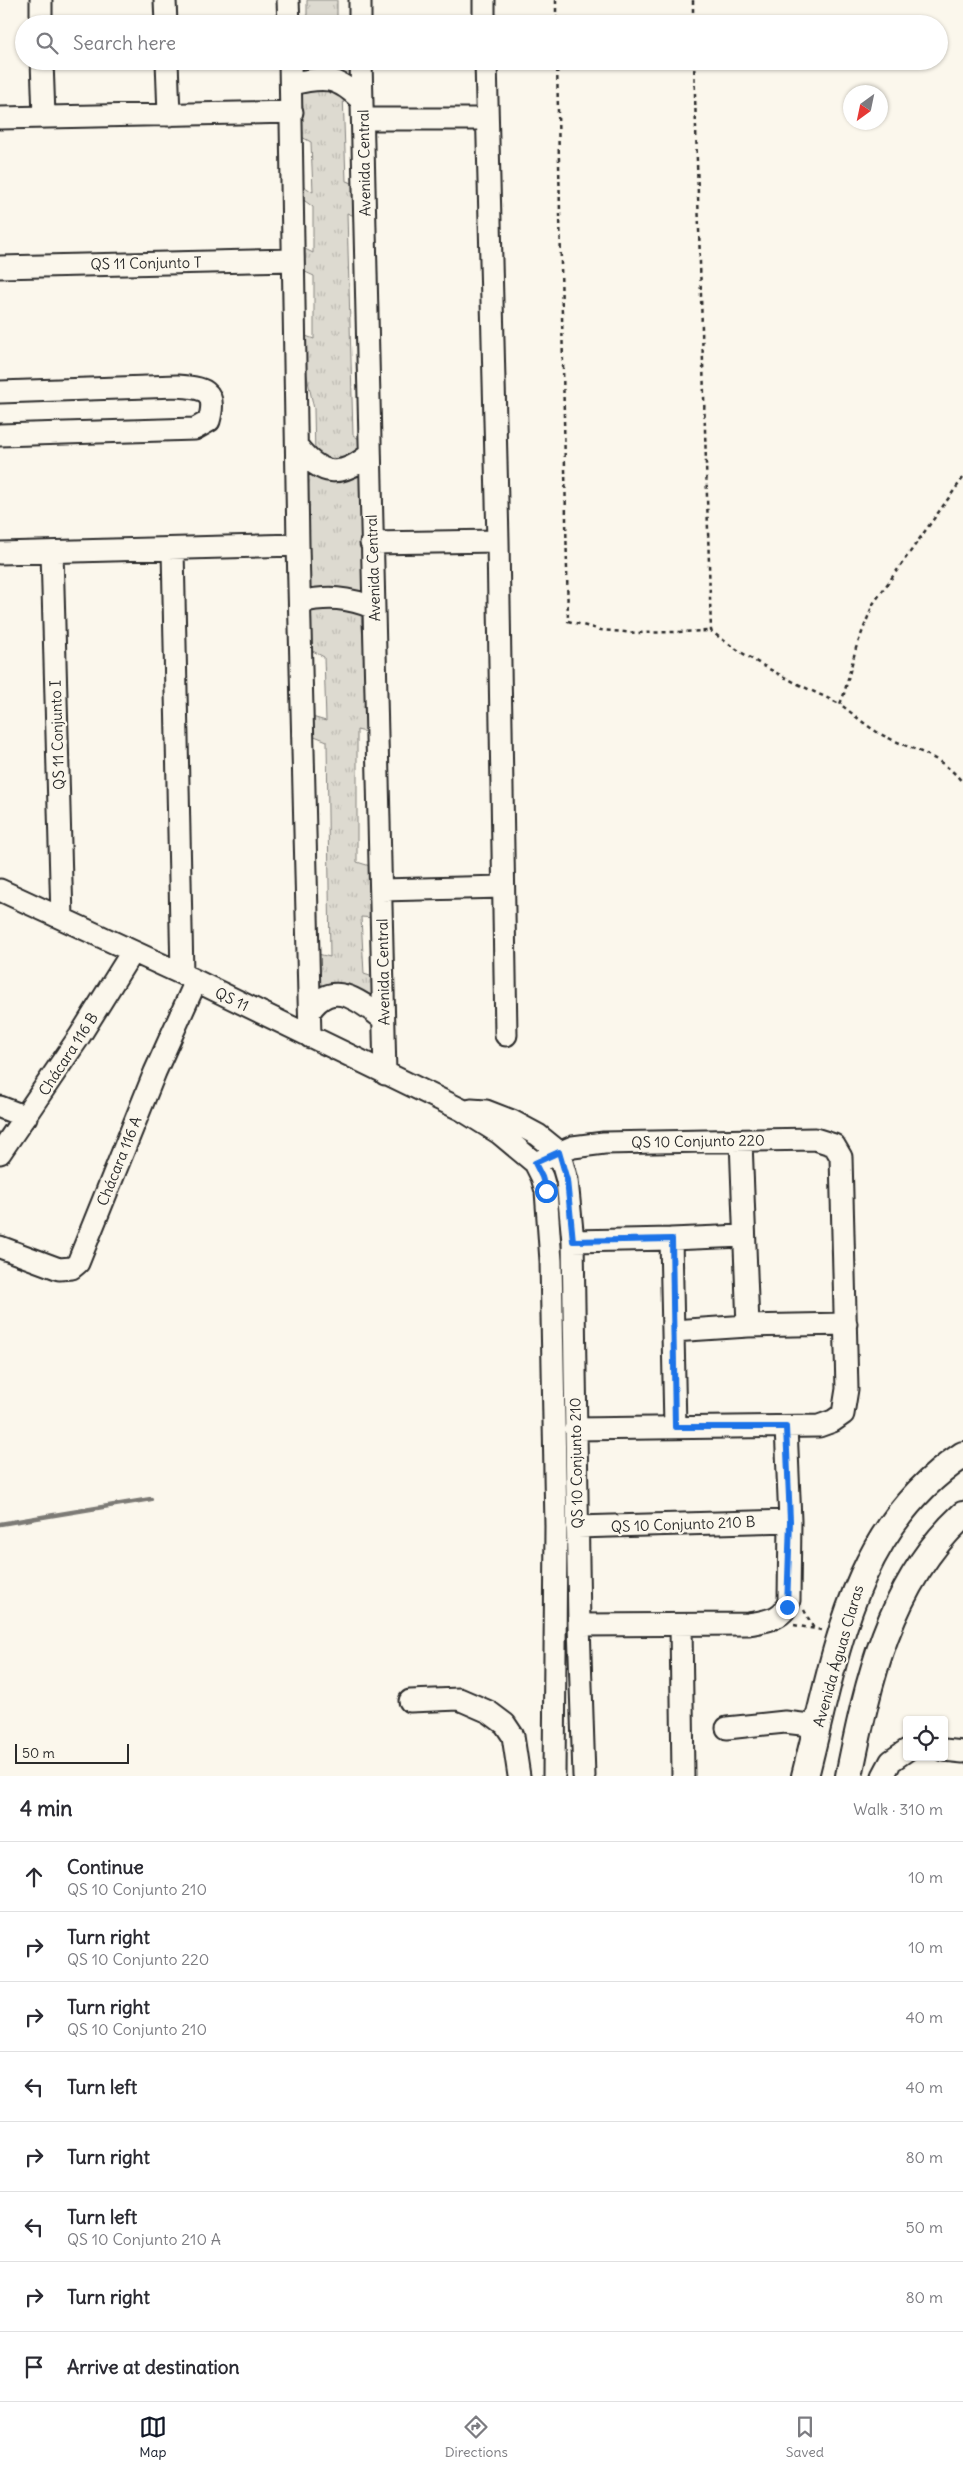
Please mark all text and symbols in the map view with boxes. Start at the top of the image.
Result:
search box [15,15,948,70]
icon: search [33,29,61,57]
text: Search here [73,31,176,55]
north arrow [843,85,888,130]
street label: Avenida Central [354,109,374,217]
street label: QS 11 Conjunto T [90,253,202,273]
street label: Avenida Central [362,514,384,622]
street label: QS 11 Conjunto I [46,680,68,790]
street label: Avenida Central [373,918,393,1026]
street label: QS 11 [212,983,252,1015]
street label: Chácara 116 B [34,1009,102,1099]
street label: Chácara 116 A [92,1113,146,1209]
street label: QS 10 Conjunto 220 [631,1130,765,1152]
route start [535,1180,558,1203]
street label: QS 10 Conjunto 210 [565,1397,587,1529]
street label: QS 10 Conjunto 210 B [610,1512,756,1536]
street label: Avenida Águas Claras [809,1583,867,1729]
route end [776,1596,799,1619]
map controls [903,1716,948,1761]
button: locate [903,1716,948,1761]
scale bar [15,1741,129,1764]
text: 50 m [22,1744,55,1762]
text: 4 min [20,1795,72,1822]
text: Walk · 310 m [853,1799,943,1819]
text: Continue [67,1855,144,1879]
icon: ahead [20,1863,48,1891]
text: 10 m [908,1867,943,1887]
text: QS 10 Conjunto 210 [67,1879,207,1899]
text: Turn right [67,1925,150,1949]
icon: right [20,1933,48,1961]
text: 10 m [908,1937,943,1957]
text: QS 10 Conjunto 220 [67,1949,209,1969]
text: Turn right [67,1995,150,2019]
icon: right [20,2003,48,2031]
text: 40 m [905,2007,943,2027]
text: QS 10 Conjunto 210 [67,2019,207,2039]
icon: left [20,2073,48,2101]
text: Turn left [67,2075,137,2099]
text: 40 m [905,2077,943,2097]
icon: right [20,2143,48,2171]
text: Turn right [67,2145,150,2169]
text: 80 m [905,2147,943,2167]
text: Turn left [67,2205,137,2229]
icon: left [20,2213,48,2241]
text: 50 m [905,2217,943,2237]
text: QS 10 Conjunto 210 A [67,2229,221,2249]
icon: right [20,2283,48,2311]
text: Turn right [67,2285,150,2309]
text: 80 m [905,2287,943,2307]
icon: arrive [20,2353,48,2381]
text: Arrive at destination [67,2355,240,2379]
tab: Map [139,2413,167,2461]
tab: Directions [445,2413,508,2461]
tab: Saved [786,2413,824,2461]

